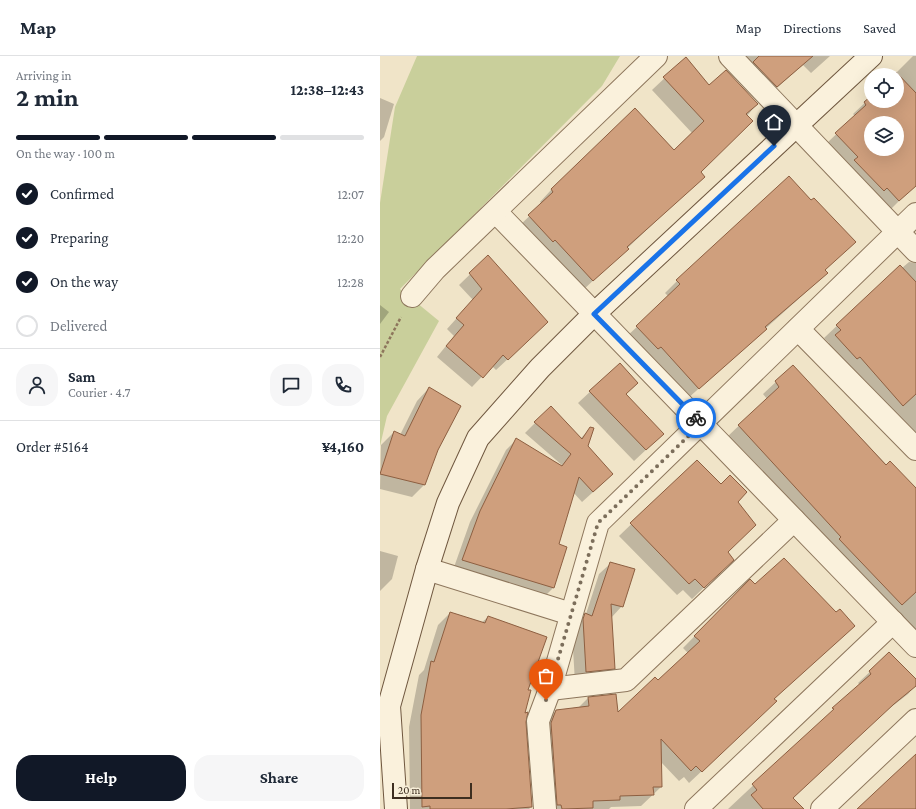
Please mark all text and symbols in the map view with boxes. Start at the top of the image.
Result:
text: Map [20,17,56,38]
text: Map [736,20,761,36]
text: Directions [783,20,841,36]
text: Saved [863,20,896,36]
text: Arriving in [16,68,72,83]
map controls [864,68,904,156]
button: locate [864,68,904,108]
text: 12:38–12:43 [290,82,364,98]
text: 2 min [16,83,79,112]
pin [757,105,791,146]
icon: home [763,111,785,133]
button: layers [864,116,904,156]
text: On the way · 100 m [16,146,115,161]
icon: check [16,183,38,205]
text: Confirmed [50,186,114,202]
text: 12:07 [337,187,364,202]
icon: check [16,227,38,249]
text: Preparing [50,230,109,246]
text: 12:20 [337,231,364,246]
icon: check [16,271,38,293]
text: On the way [50,274,118,290]
text: 12:28 [337,275,364,290]
text: Delivered [50,318,107,334]
button: person [16,364,58,406]
button: chat [270,364,312,406]
button: phone [322,364,364,406]
text: Sam [68,369,96,385]
text: Courier · 4.7 [68,385,131,400]
courier [676,398,716,438]
icon: bike [685,407,707,429]
text: Order #5164 [16,439,89,455]
text: ¥4,160 [322,439,364,455]
pin [529,659,563,700]
icon: bag [535,665,557,687]
button: Help [16,755,186,801]
button: Share [194,755,364,801]
scale bar [392,781,472,800]
text: 20 m [398,784,420,796]

